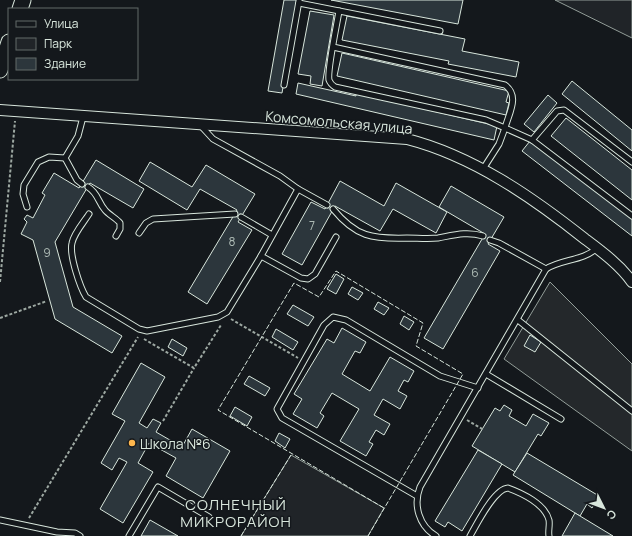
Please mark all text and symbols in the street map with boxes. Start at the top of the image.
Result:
legend [8,8,138,80]
text: Улица [44,15,78,32]
text: Парк [44,35,73,52]
text: Здание [44,55,86,72]
street label: Комсомольская улица [265,106,413,138]
house number: 7 [309,217,315,234]
house number: 8 [229,233,236,250]
house number: 9 [43,244,51,261]
house number: 6 [471,264,479,281]
place label: Школа №6 [140,434,211,453]
marker: Школа №6 [127,438,137,448]
north arrow [584,488,624,528]
district label: СОЛНЕЧНЫЙ МИКРОРАЙОН [180,494,292,532]
text: С [604,507,620,523]

